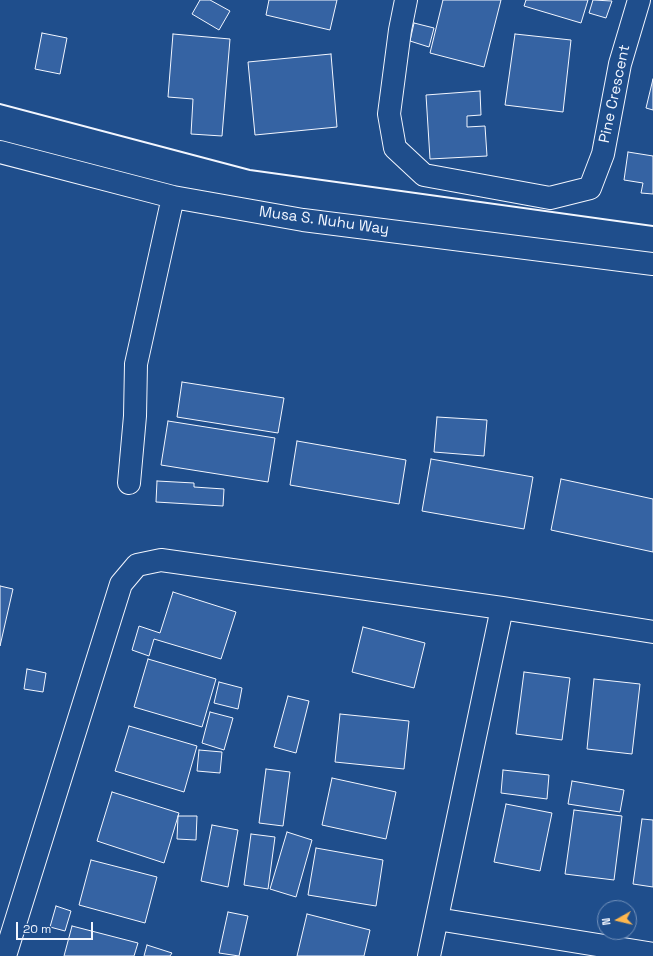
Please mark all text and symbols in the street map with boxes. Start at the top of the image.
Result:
street label: Pine Crescent [596,43,634,145]
street label: Musa S. Nuhu Way [258,203,390,239]
north arrow [597,900,637,940]
scale bar [18,914,95,940]
text: N [599,917,614,926]
text: 20 m [23,921,51,937]

